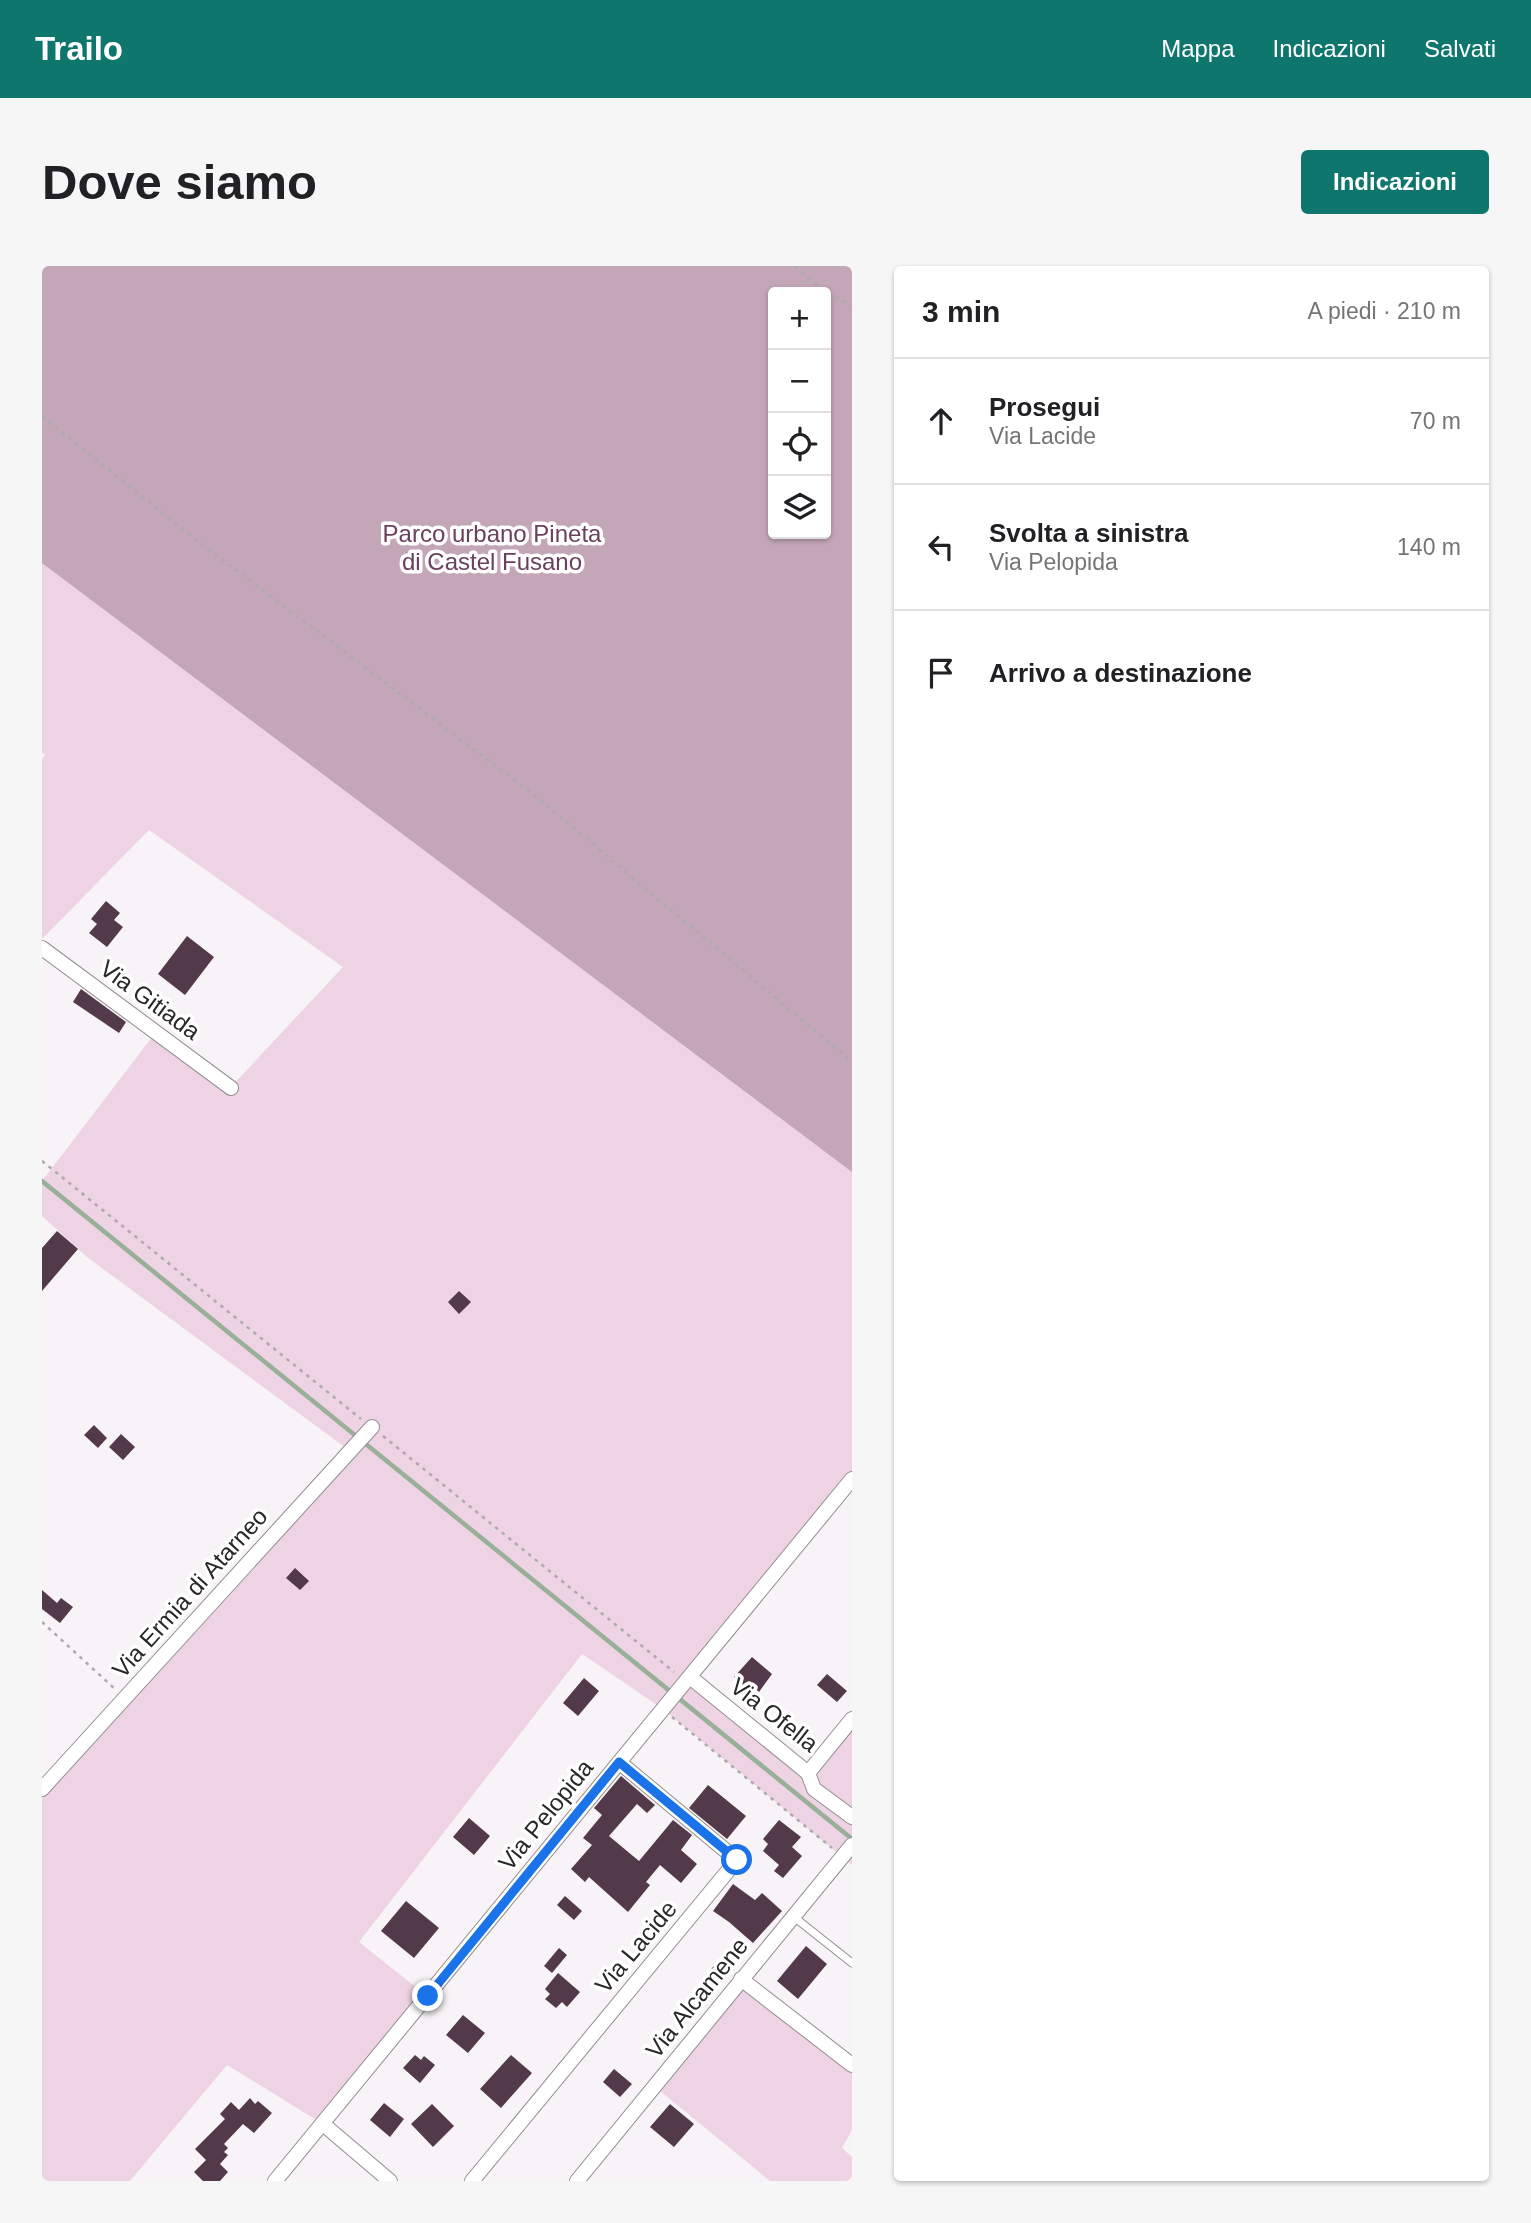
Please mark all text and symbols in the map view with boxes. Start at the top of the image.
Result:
text: Trailo [35,30,123,67]
text: Mappa [1161,35,1235,62]
text: Indicazioni [1273,35,1386,62]
text: Salvati [1424,35,1496,62]
button: Indicazioni [1301,150,1489,214]
text: Dove siamo [42,155,317,209]
map controls [768,287,831,539]
button: + [768,287,831,350]
text: 3 min [922,295,1000,328]
text: A piedi · 210 m [1308,298,1461,324]
button: − [768,350,831,413]
text: Prosegui [989,392,1100,422]
icon: ahead [922,402,960,440]
text: 70 m [1410,408,1461,434]
button: locate [768,413,831,476]
text: Via Lacide [989,423,1096,449]
button: layers [768,476,831,539]
text: Svolta a sinistra [989,518,1188,548]
park label: Parco urbano Pineta di Castel Fusano [383,520,602,575]
icon: left [922,528,960,566]
text: 140 m [1397,534,1461,560]
text: Via Pelopida [989,549,1118,575]
icon: arrive [922,654,960,692]
text: Arrivo a destinazione [989,658,1252,688]
street label: Via Gitiada [95,954,206,1045]
street label: Via Ermia di Atarneo [107,1503,273,1683]
street label: Via Ofella [725,1672,824,1758]
street label: Via Pelopida [493,1753,599,1875]
route start [721,1844,752,1875]
street label: Via Lacide [589,1895,682,1998]
street label: Via Alcamene [640,1932,753,2063]
route end [412,1980,443,2011]

